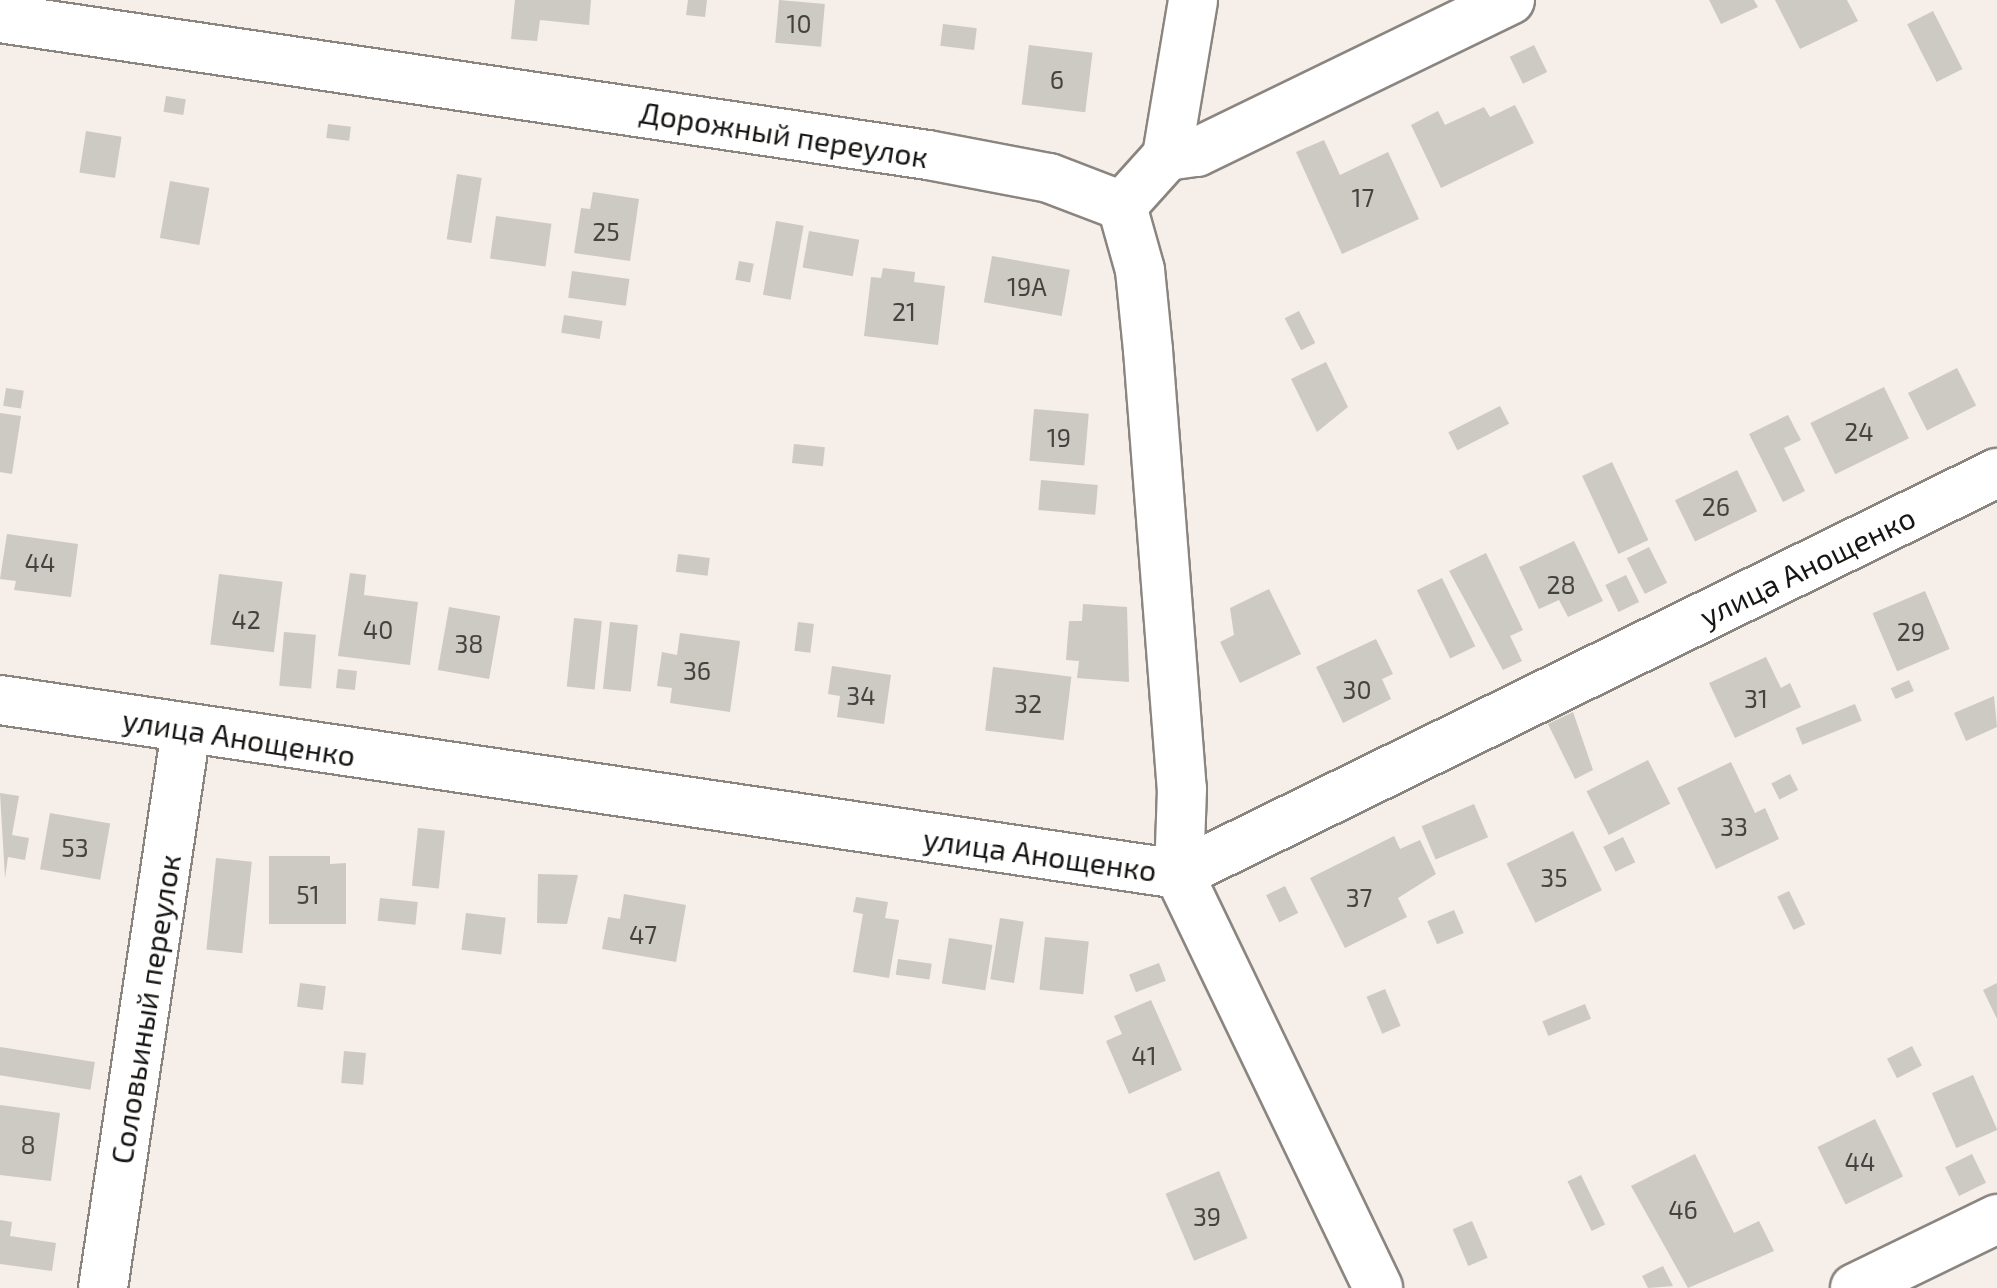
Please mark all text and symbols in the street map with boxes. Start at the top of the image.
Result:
house number: 10 [786,8,812,38]
house number: 6 [1050,64,1064,94]
street label: Дорожный переулок [637,93,931,175]
house number: 17 [1352,182,1374,212]
house number: 25 [592,216,620,246]
house number: 19А [1007,271,1047,301]
house number: 21 [892,296,916,326]
house number: 24 [1844,416,1874,446]
house number: 19 [1047,422,1071,452]
house number: 26 [1702,491,1730,521]
street label: улица Анощенко [1693,498,1921,634]
house number: 44 [25,547,55,577]
house number: 28 [1546,569,1576,599]
house number: 42 [231,604,261,634]
house number: 40 [363,614,393,644]
house number: 29 [1897,616,1925,646]
house number: 38 [454,628,484,658]
house number: 36 [683,655,711,685]
house number: 30 [1343,674,1371,704]
house number: 34 [846,680,876,710]
house number: 31 [1744,683,1768,713]
house number: 32 [1014,688,1042,718]
street label: улица Анощенко [120,701,358,773]
house number: 33 [1720,811,1748,841]
street label: улица Анощенко [921,820,1159,888]
house number: 53 [61,832,89,862]
street label: Соловьиный переулок [103,852,187,1166]
house number: 35 [1540,862,1568,892]
house number: 51 [296,879,320,909]
house number: 37 [1346,882,1372,912]
house number: 47 [629,919,657,949]
house number: 41 [1131,1040,1157,1070]
house number: 8 [20,1129,36,1159]
house number: 44 [1845,1146,1875,1176]
house number: 46 [1668,1194,1698,1224]
house number: 39 [1193,1201,1221,1231]

